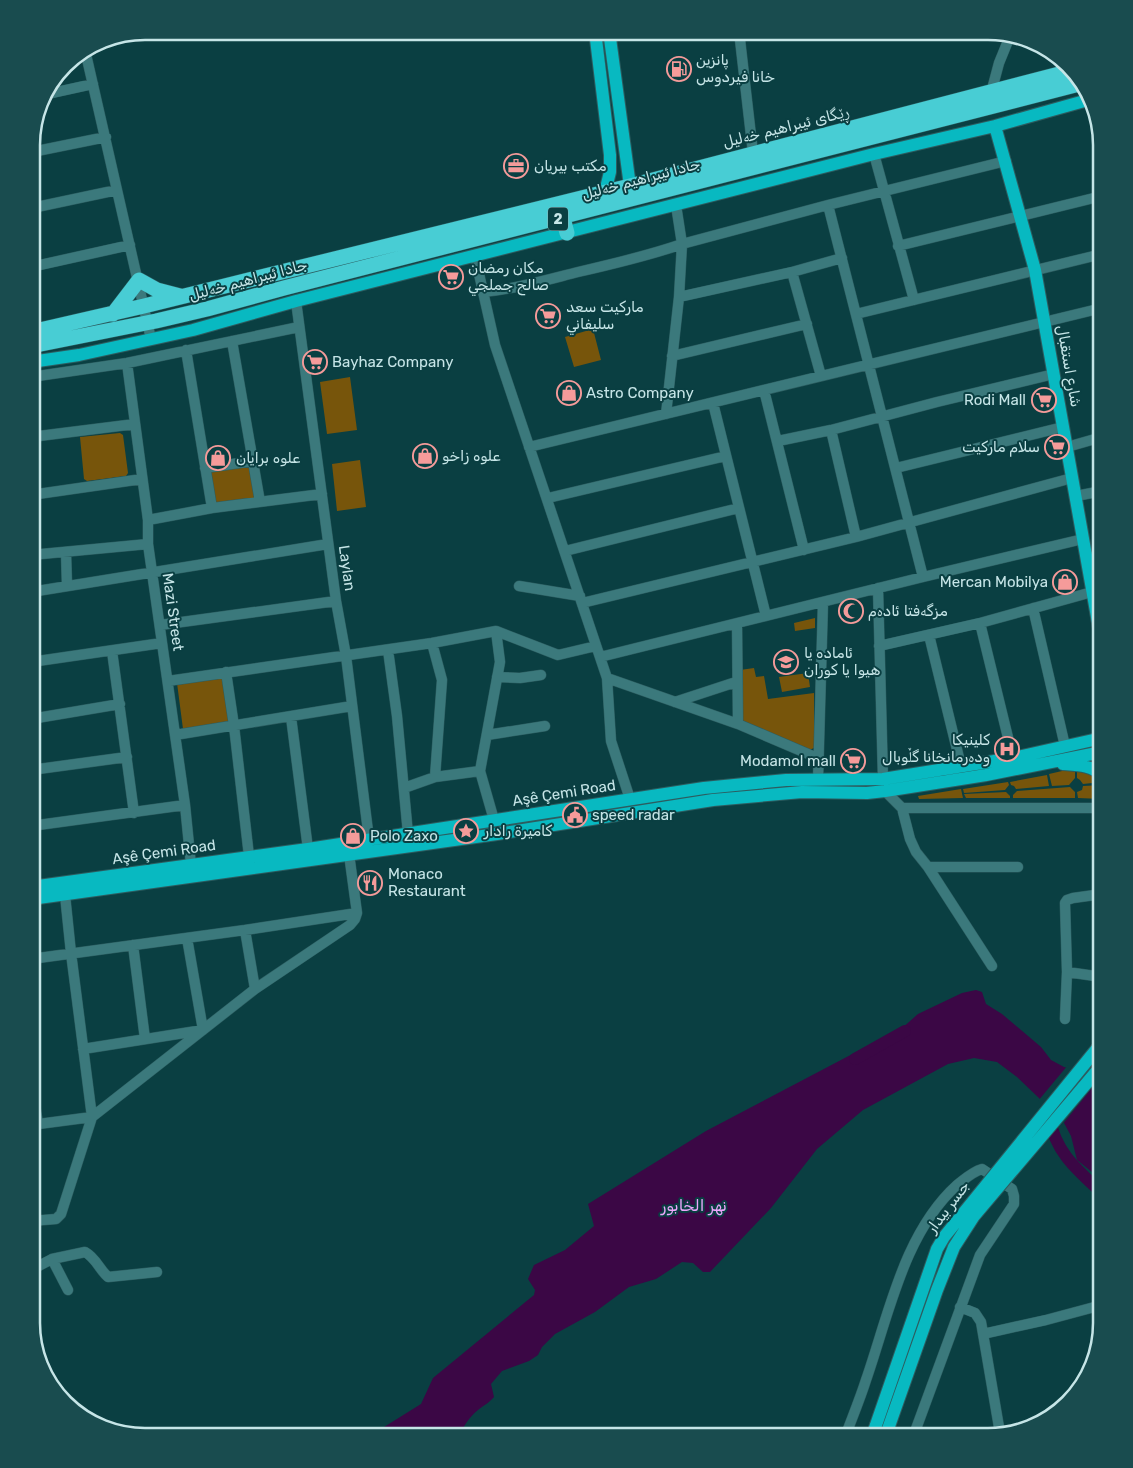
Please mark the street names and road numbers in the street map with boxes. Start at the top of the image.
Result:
street label: ڕێگای ئیبراهیم خەلیل [721,103,852,155]
street label: جادا ئیبراهیم خەلیل [580,155,702,204]
road number: 2 [548,208,568,230]
street label: جادا ئیبراهیم خەلیل [187,256,309,305]
street label: شارع استقبال [1051,324,1085,409]
street label: Laylan [335,544,359,592]
street label: Mazi Street [159,572,187,652]
street label: Aşê Çemi Road [511,776,617,810]
street label: Aşê Çemi Road [111,836,217,868]
street label: جسر بيدار [922,1177,973,1237]

